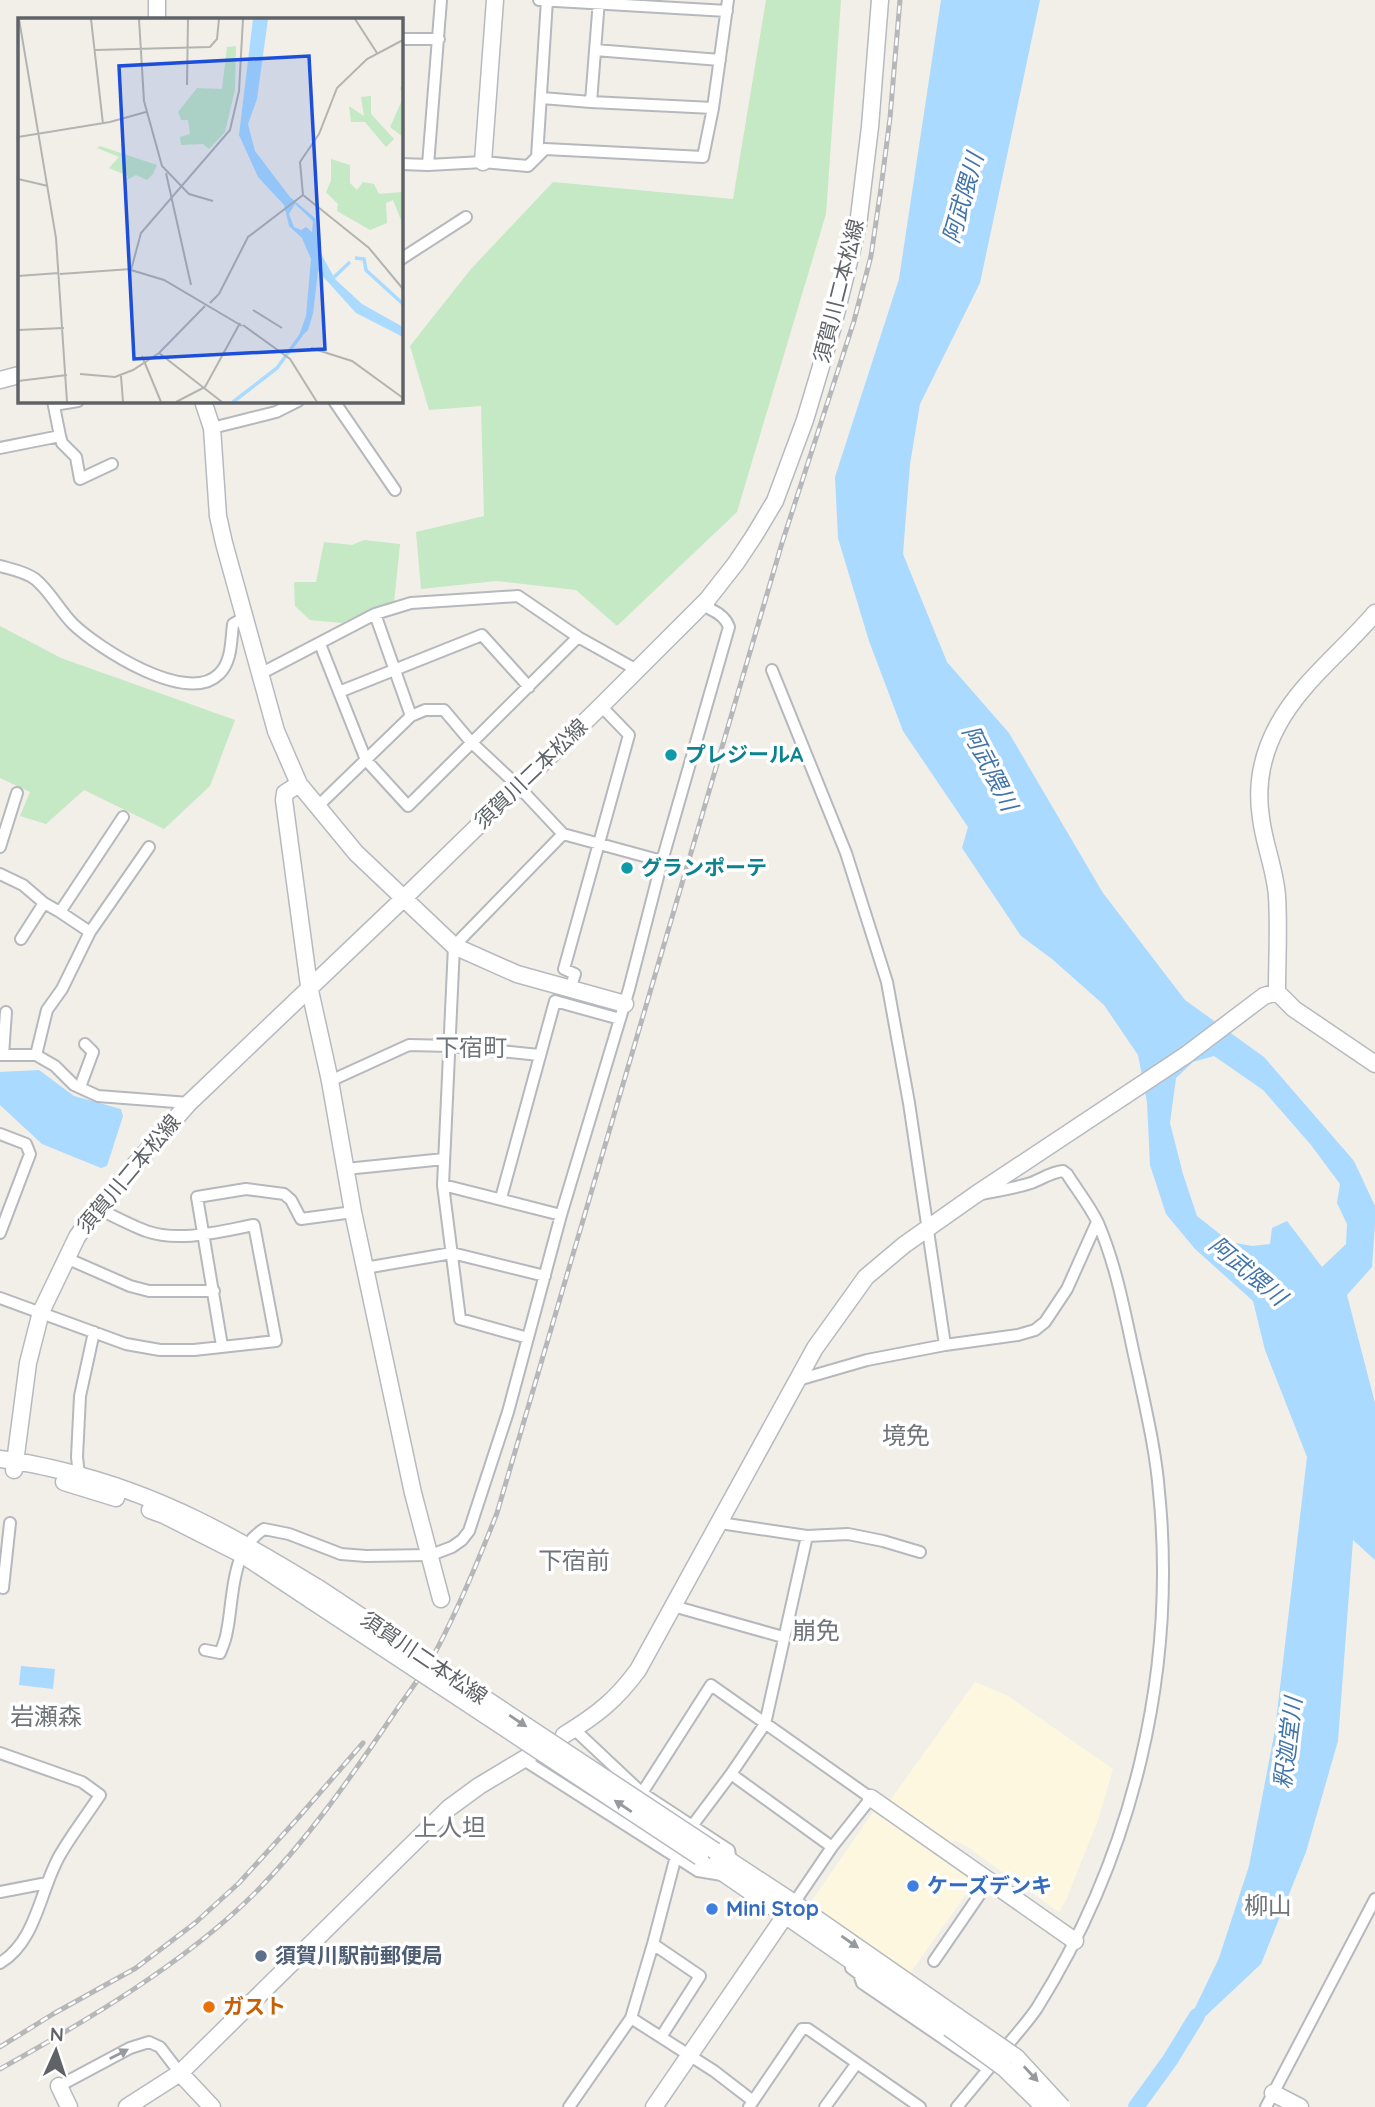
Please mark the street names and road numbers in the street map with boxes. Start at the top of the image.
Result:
street label: 須賀川二本松線 [808,216,868,365]
street label: 須賀川二本松線 [468,713,592,834]
street label: 須賀川二本松線 [71,1109,185,1238]
street label: 須賀川二本松線 [356,1605,493,1709]

